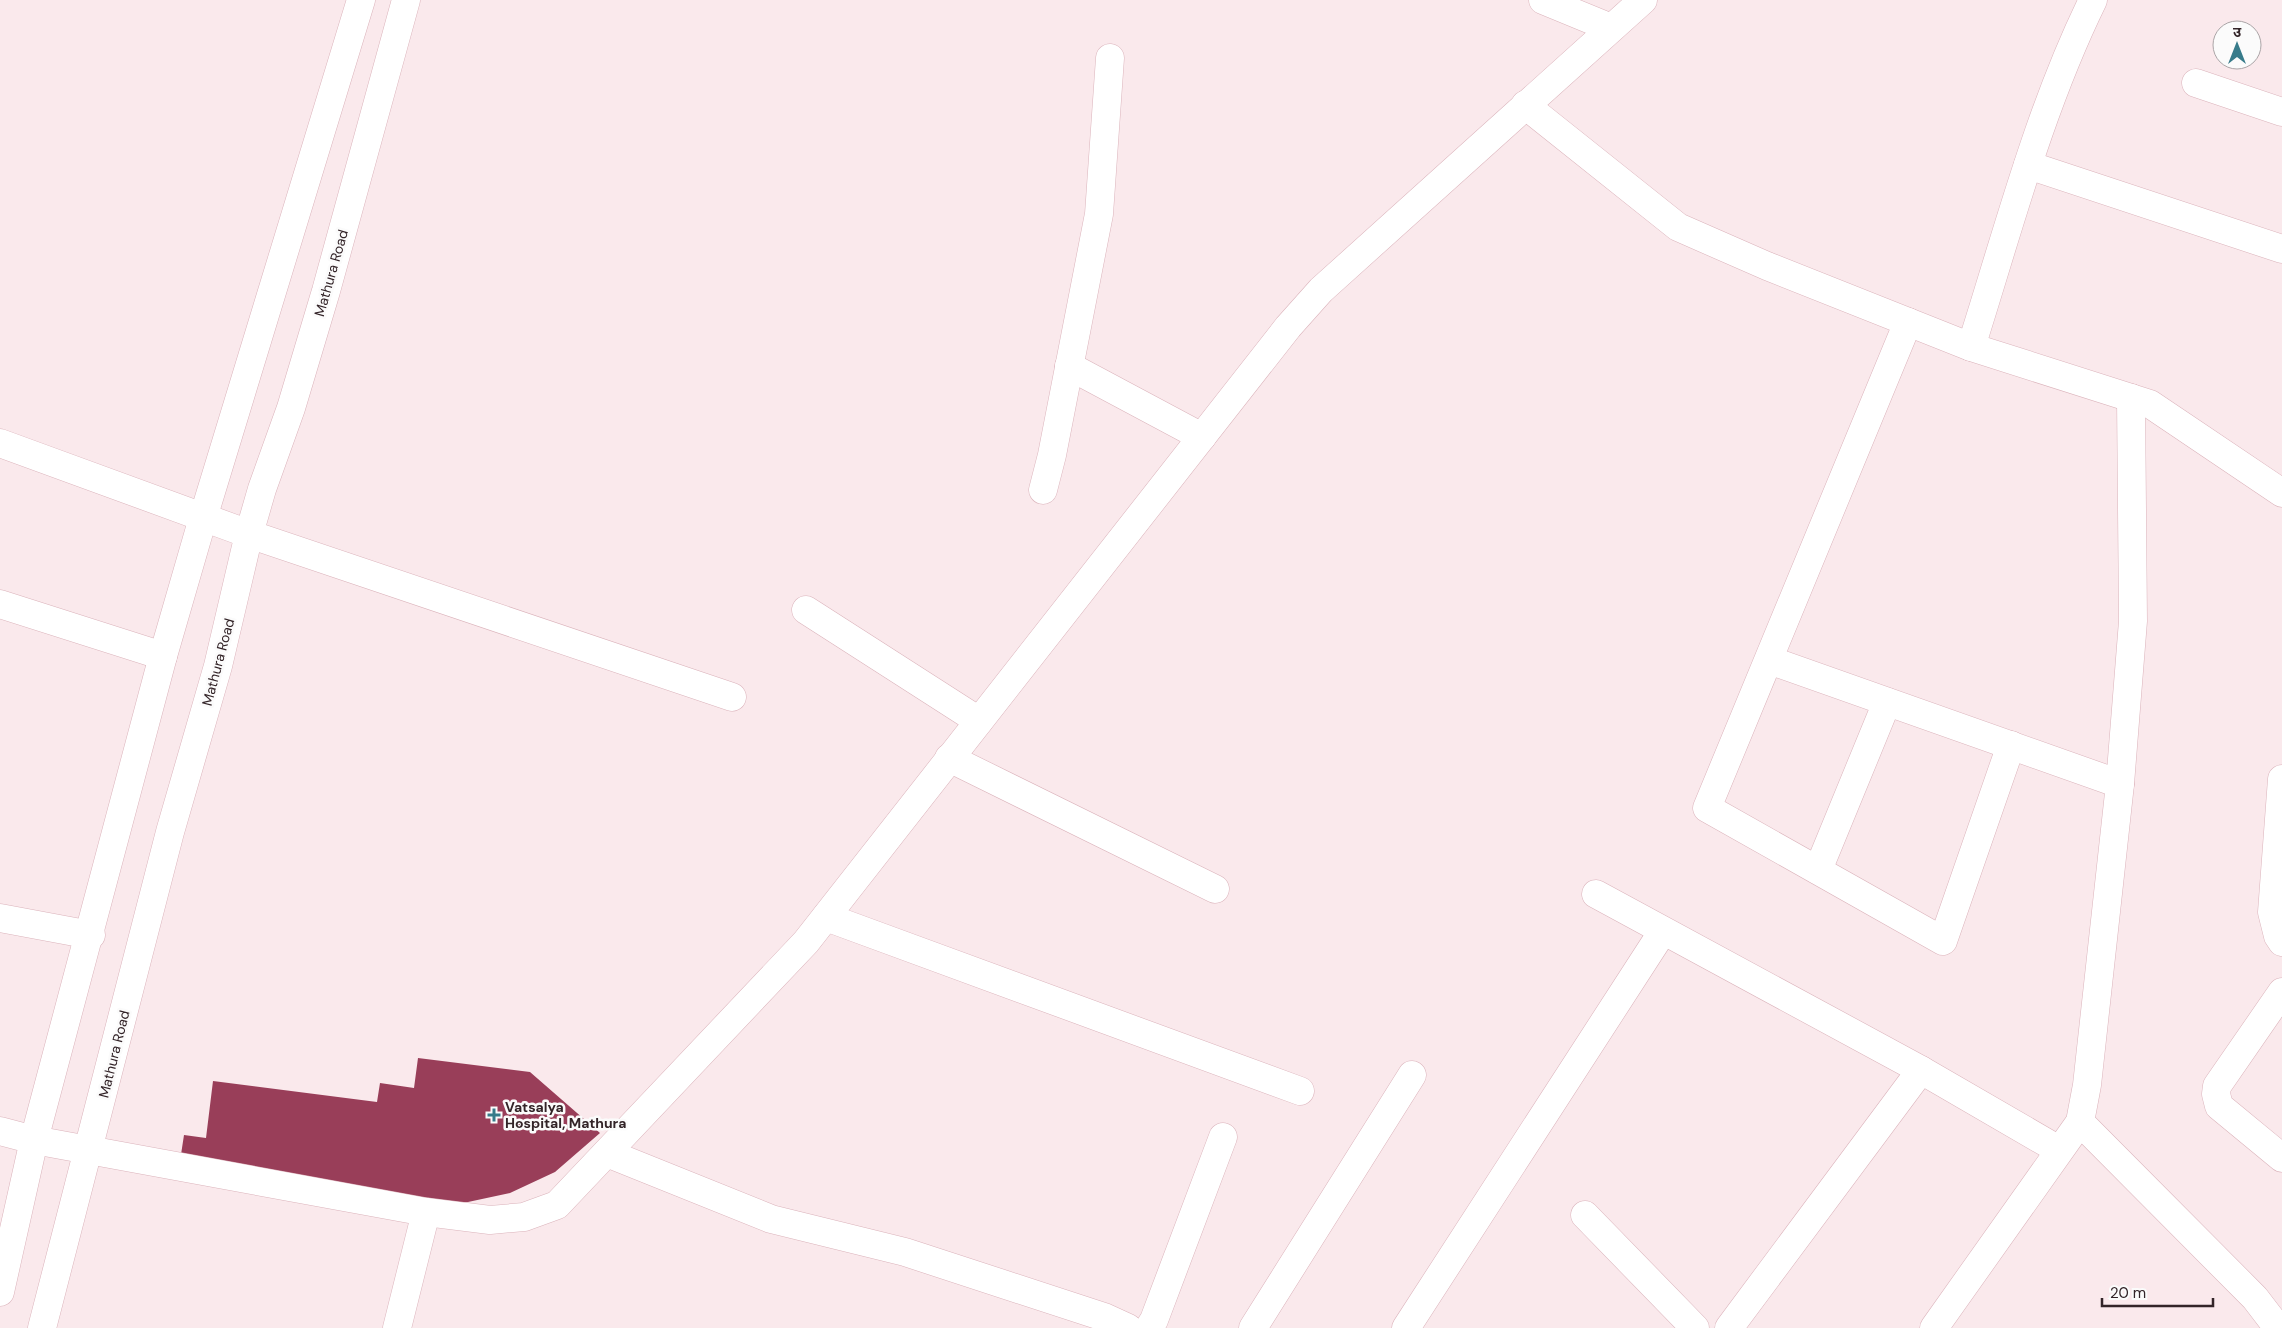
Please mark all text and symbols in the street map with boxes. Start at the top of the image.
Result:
north arrow [2212,20,2262,70]
text: उ [2233,23,2242,41]
street label: Mathura Road [310,227,352,319]
street label: Mathura Road [198,616,238,708]
street label: Mathura Road [94,1008,134,1100]
place label: Vatsalya Hospital, Mathura [505,1098,627,1132]
marker: Vatsalya Hospital, Mathura [487,1108,501,1122]
scale bar [2102,1276,2213,1308]
text: 20 m [2110,1283,2146,1303]

